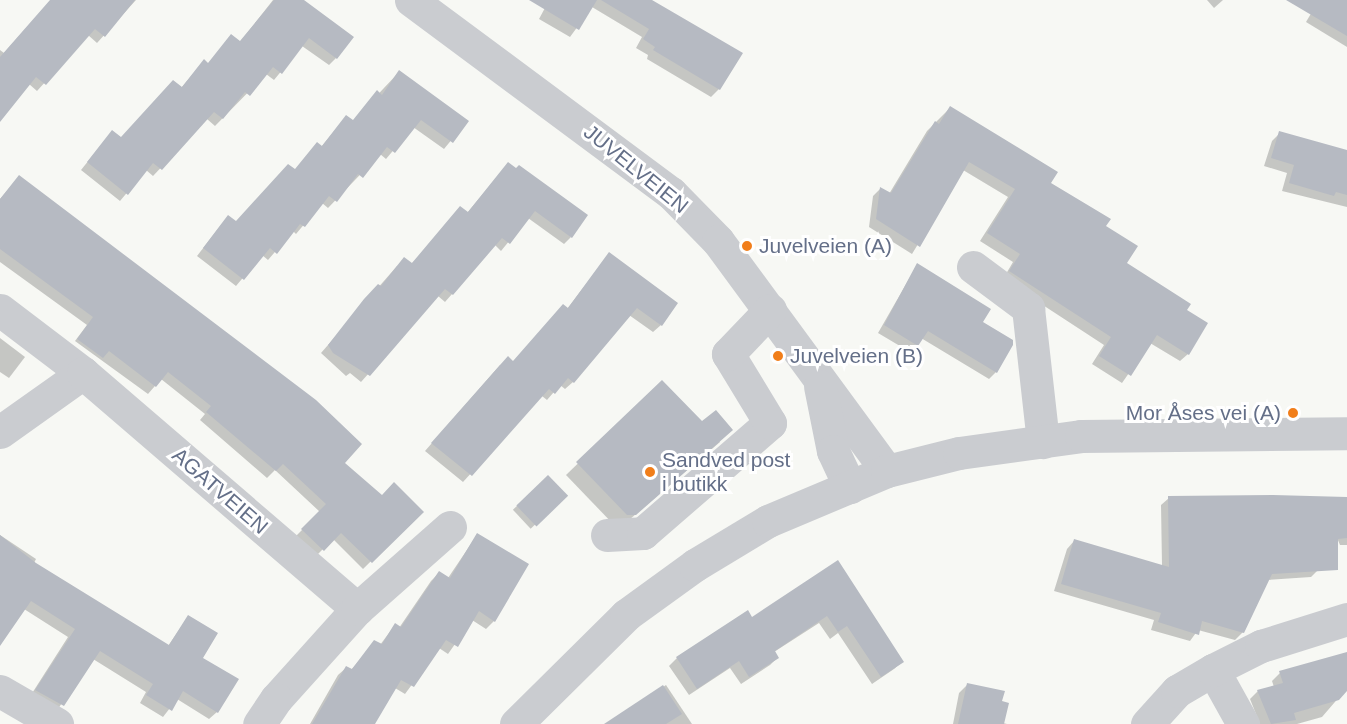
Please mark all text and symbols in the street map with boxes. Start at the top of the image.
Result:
street label: JUVELVEIEN [579,119,693,219]
place label: Juvelveien (A) [759,233,892,259]
marker: Juvelveien (A) [740,239,754,253]
place label: Juvelveien (B) [790,343,923,369]
marker: Juvelveien (B) [771,349,785,363]
place label: Mor Åses vei (A) [1126,400,1281,426]
marker: Mor Åses vei (A) [1286,406,1300,420]
street label: AGATVEIEN [167,443,273,539]
place label: Sandved post i butikk [662,447,790,497]
marker: Sandved post i butikk [643,465,657,479]

